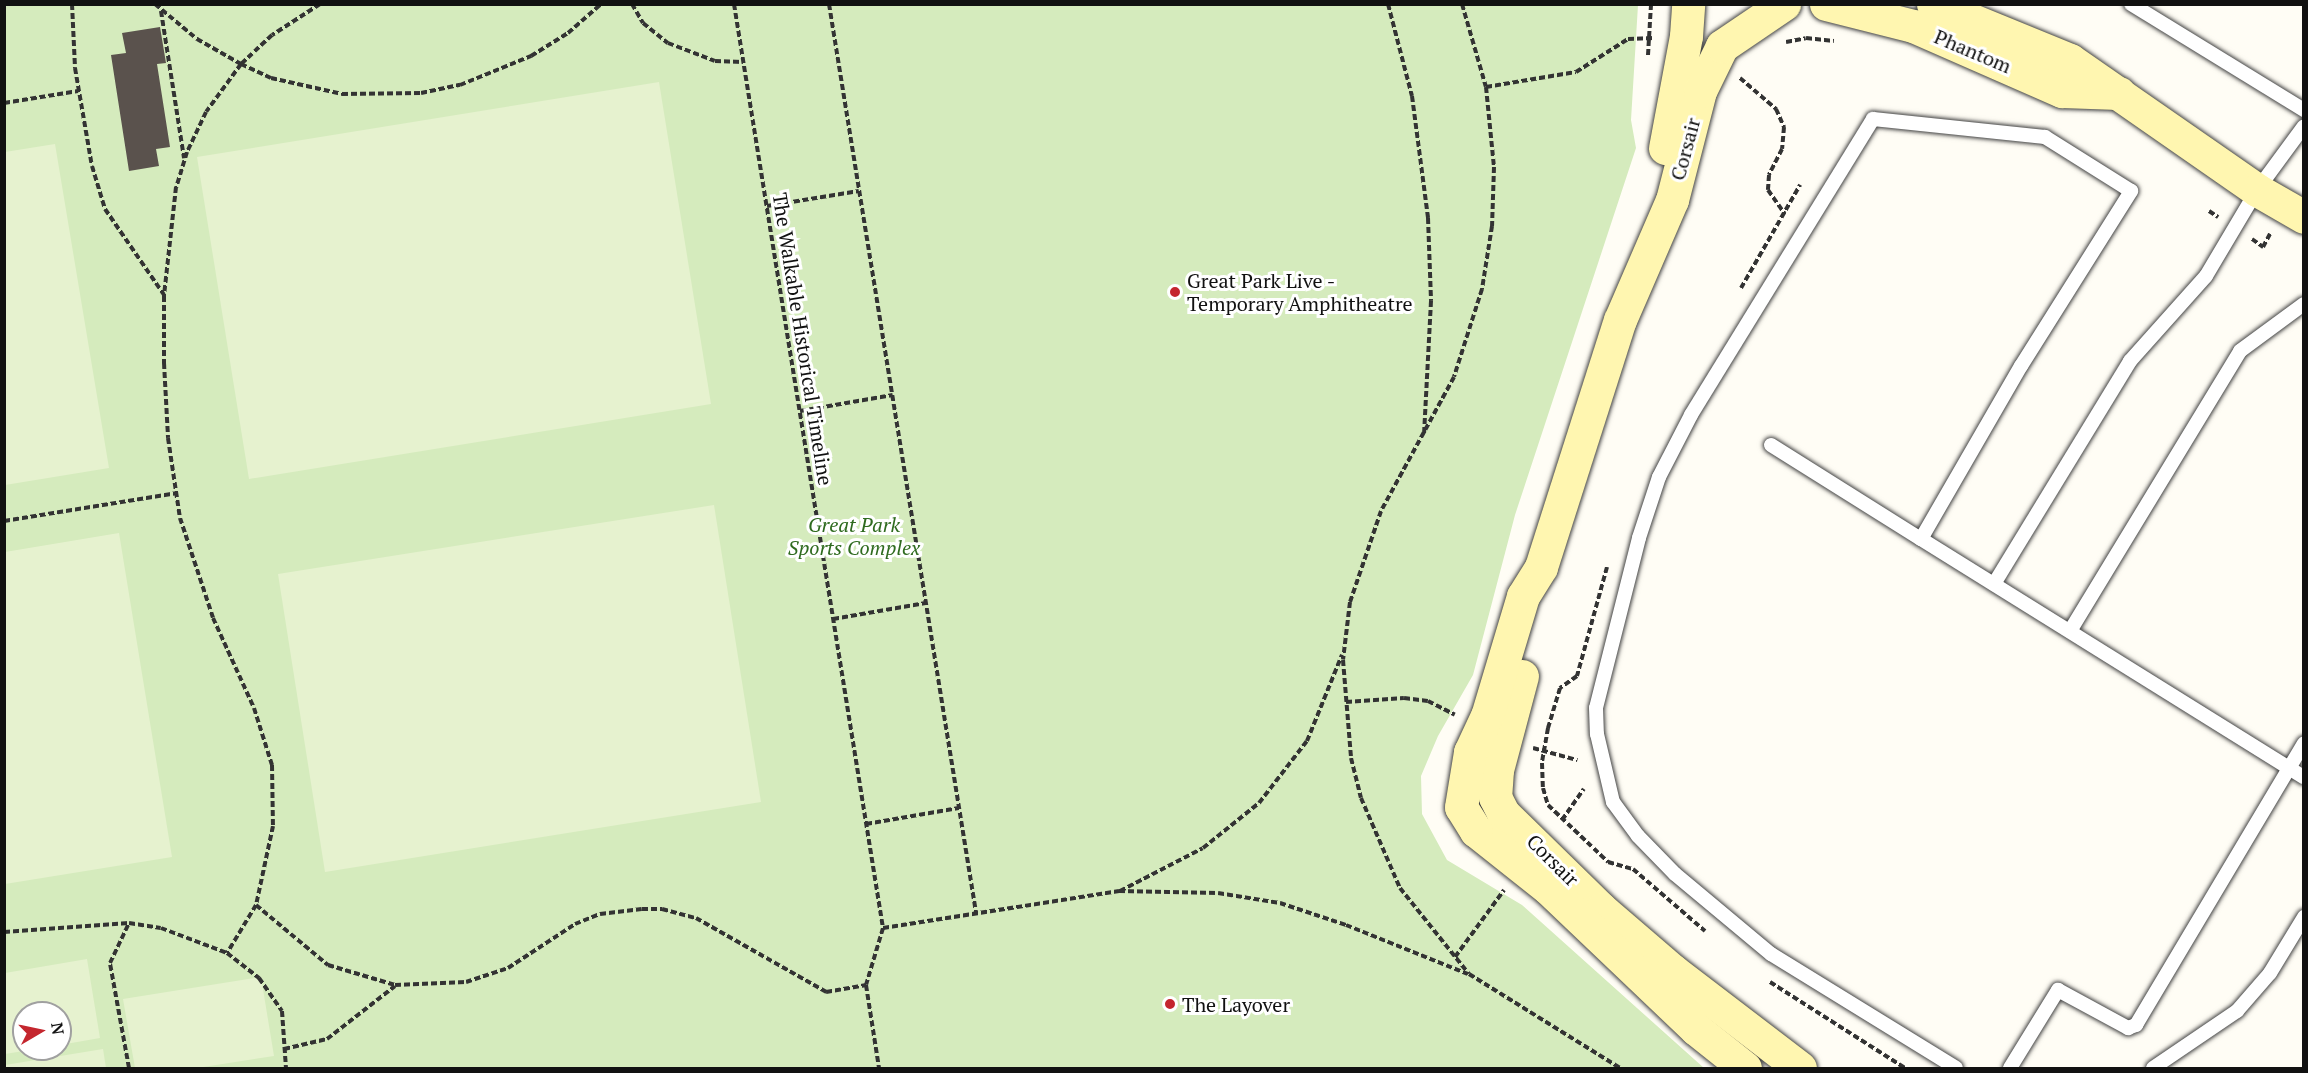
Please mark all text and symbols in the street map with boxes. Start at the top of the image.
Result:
street label: Phantom [1931,24,2015,78]
street label: Corsair [1665,115,1705,183]
street label: The Walkable Historical Timeline [768,191,838,487]
place label: Great Park Live - Temporary Amphitheatre [1187,268,1413,315]
marker: Great Park Live - Temporary Amphitheatre [1168,285,1182,299]
park label: Great Park Sports Complex [788,513,920,560]
street label: Corsair [1522,829,1584,891]
place label: The Layover [1182,992,1290,1016]
marker: The Layover [1163,997,1177,1011]
north arrow [12,1001,72,1061]
text: N [46,1021,70,1036]

